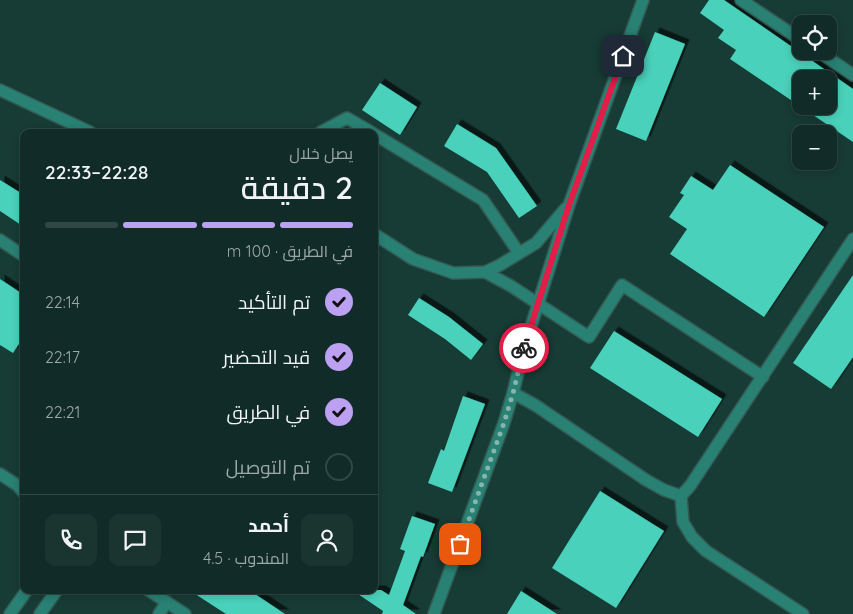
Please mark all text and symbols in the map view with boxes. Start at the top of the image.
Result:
map controls [792,15,837,170]
button: locate [792,15,837,60]
pin [602,35,644,77]
icon: home [609,42,637,70]
button: + [792,70,837,115]
button: − [792,125,837,170]
text: يصل خلال [289,143,353,163]
text: 22:28–22:33 [45,160,148,184]
text: 2 دقيقة [241,167,353,207]
text: في الطريق · 100 m [227,241,353,261]
icon: check [325,288,353,316]
text: تم التأكيد [238,290,310,314]
text: 22:14 [45,292,80,312]
courier [499,323,549,373]
icon: bike [510,334,538,362]
icon: check [325,343,353,371]
text: قيد التحضير [223,345,310,369]
text: 22:17 [45,347,80,367]
icon: check [325,398,353,426]
text: في الطريق [226,400,310,424]
text: 22:21 [45,402,81,422]
text: تم التوصيل [226,455,310,479]
text: أحمد [248,513,289,537]
button: phone [45,514,97,566]
button: chat [109,514,161,566]
button: person [301,514,353,566]
pin [439,523,481,565]
icon: bag [446,530,474,558]
text: المندوب · 4.5 [203,548,289,568]

